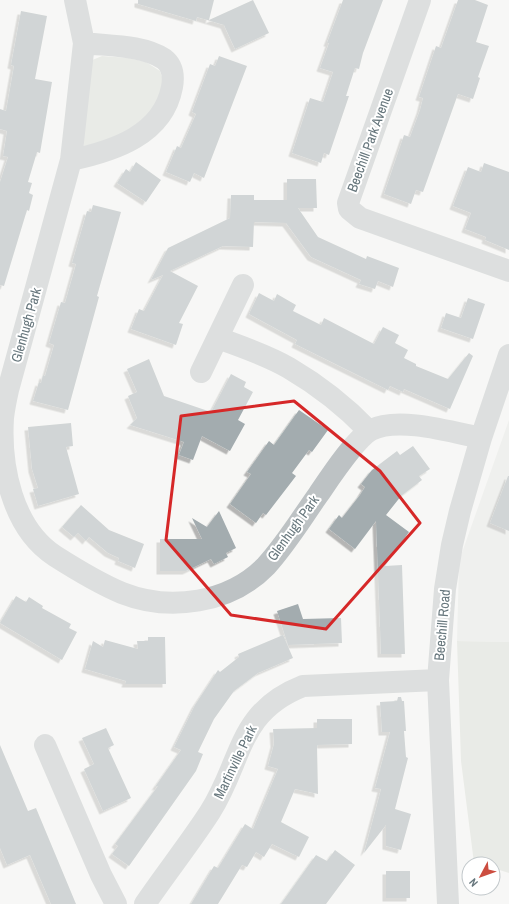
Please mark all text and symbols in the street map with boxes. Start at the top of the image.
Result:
street label: Beechill Park Avenue [343,86,397,194]
street label: Glenhugh Park [7,285,45,364]
street label: Glenhugh Park [263,492,323,564]
street label: Beechill Road [430,589,454,661]
street label: Martinville Park [209,722,261,802]
north arrow [461,856,501,896]
text: N [466,876,481,890]

